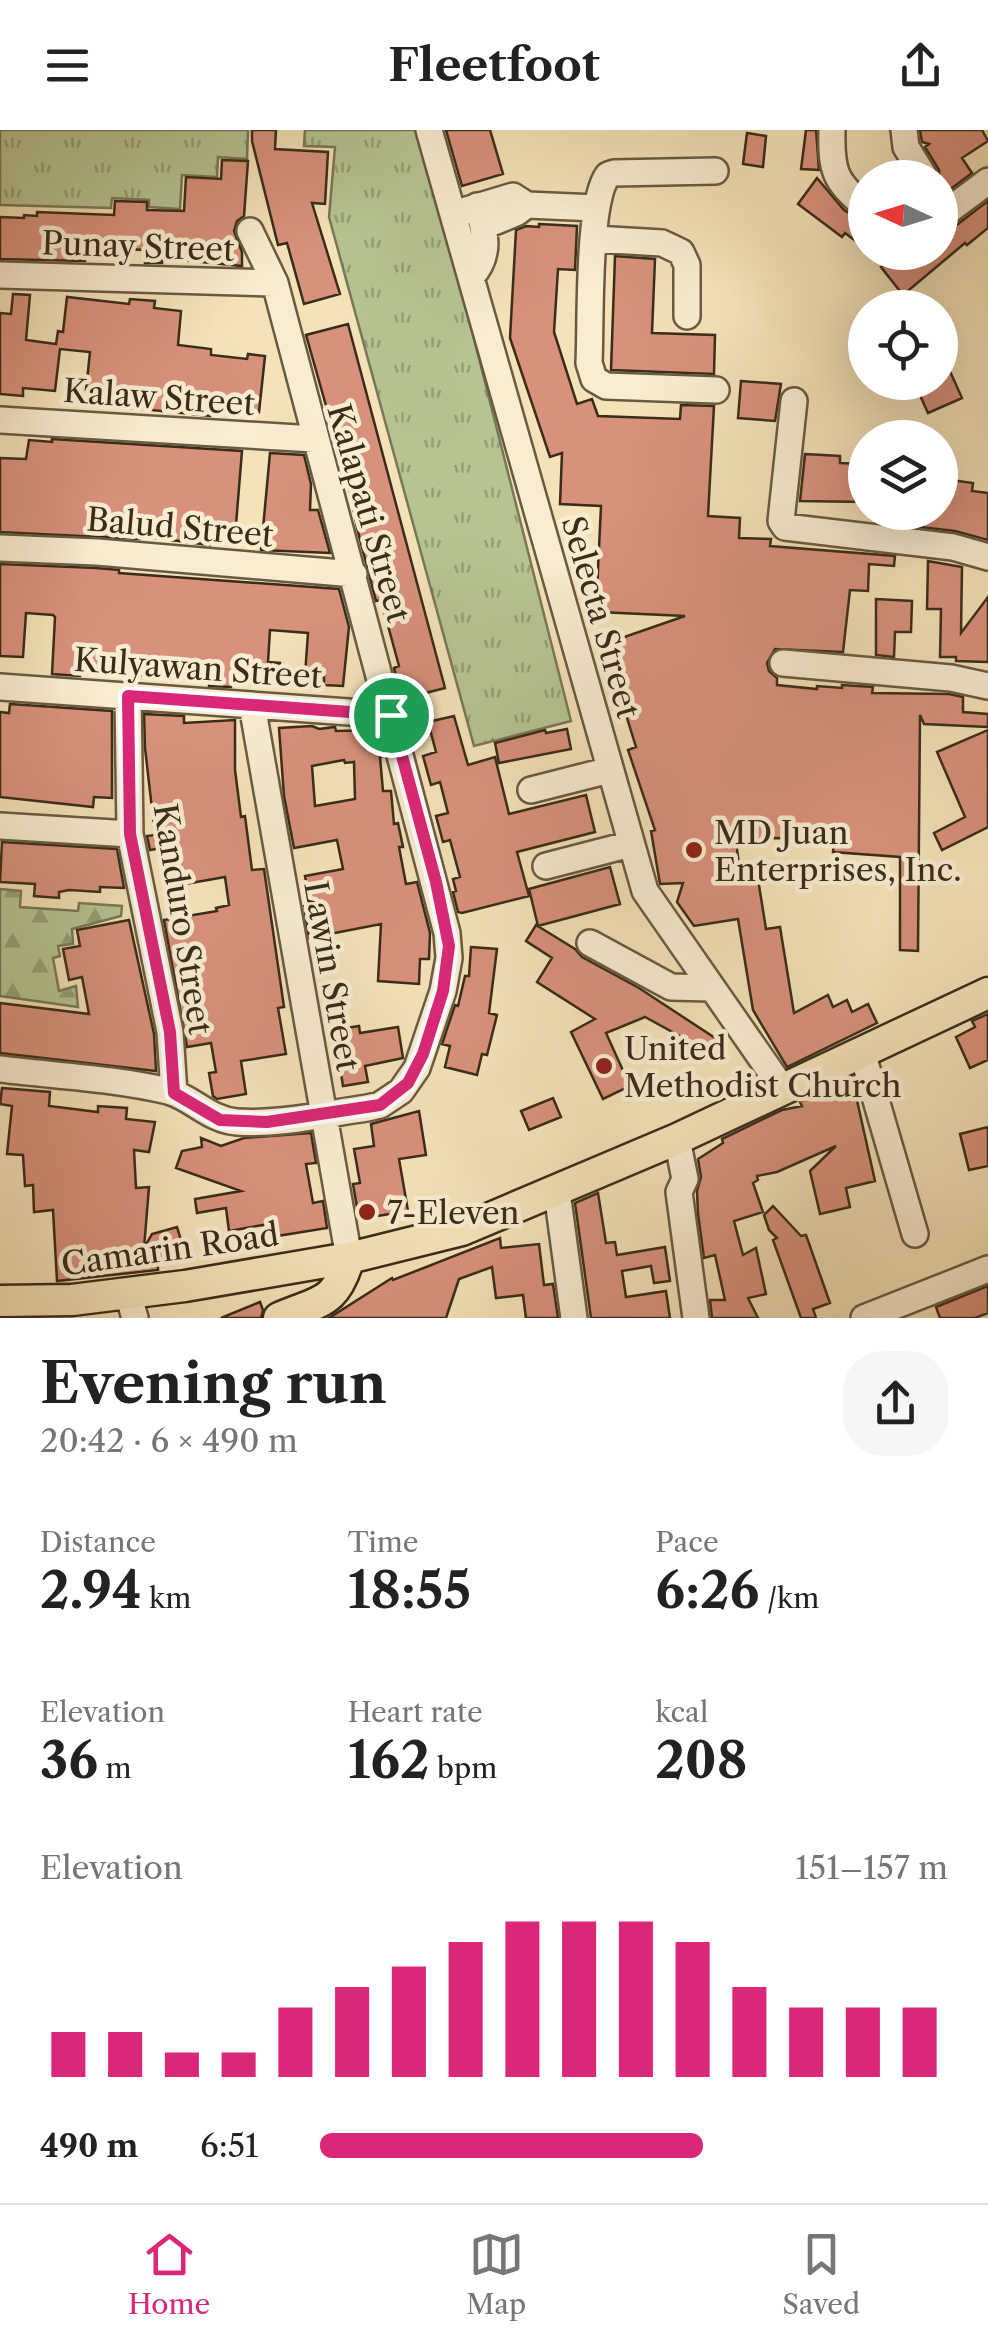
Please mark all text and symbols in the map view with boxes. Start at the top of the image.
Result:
text: Fleetfoot [388,37,600,93]
icon: menu [40,38,95,93]
icon: share [893,38,948,93]
north arrow [848,160,958,270]
map controls [848,160,958,530]
street label: Punay Street [41,223,236,269]
button: locate [848,290,958,400]
street label: Kalaw Street [62,371,257,423]
street label: Kalapati Street [319,399,419,627]
button: layers [848,420,958,530]
street label: Balud Street [85,499,276,555]
street label: Selecta Street [554,511,649,723]
street label: Kulyawan Street [73,640,324,696]
pin [349,673,434,758]
icon: arrive [364,688,419,743]
street label: Kanduro Street [146,801,221,1038]
place label: MD Juan Enterprises, Inc. [714,813,962,889]
marker: MD Juan Enterprises, Inc. [683,839,705,861]
street label: Lawin Street [296,878,368,1075]
place label: United Methodist Church [624,1029,902,1105]
marker: United Methodist Church [593,1055,615,1077]
place label: 7-Eleven [387,1193,520,1232]
marker: 7-Eleven [356,1201,378,1223]
street label: Camarin Road [59,1214,281,1284]
text: Evening run [40,1350,387,1417]
button: share [843,1351,948,1456]
text: 20:42 · 6 × 490 m [40,1421,298,1460]
text: Distance [40,1525,156,1559]
text: Time [348,1525,418,1559]
text: Pace [655,1525,719,1559]
text: 2.94 [40,1559,142,1621]
text: 18:55 [348,1559,471,1621]
text: 6:26 [655,1559,759,1621]
text: km [142,1581,191,1615]
text: /km [759,1581,819,1615]
text: Elevation [40,1695,165,1729]
text: Heart rate [348,1695,483,1729]
text: kcal [655,1695,708,1729]
text: 36 [40,1729,98,1791]
text: 162 [348,1729,430,1791]
text: 208 [655,1729,747,1791]
text: m [98,1751,132,1785]
text: bpm [430,1751,497,1785]
text: Elevation [40,1848,183,1887]
text: 151–157 m [795,1848,948,1887]
text: 490 m [40,2126,138,2165]
text: 6:51 [200,2126,259,2165]
tab: Home [128,2227,210,2321]
tab: Map [466,2227,526,2321]
tab: Saved [782,2227,860,2321]

